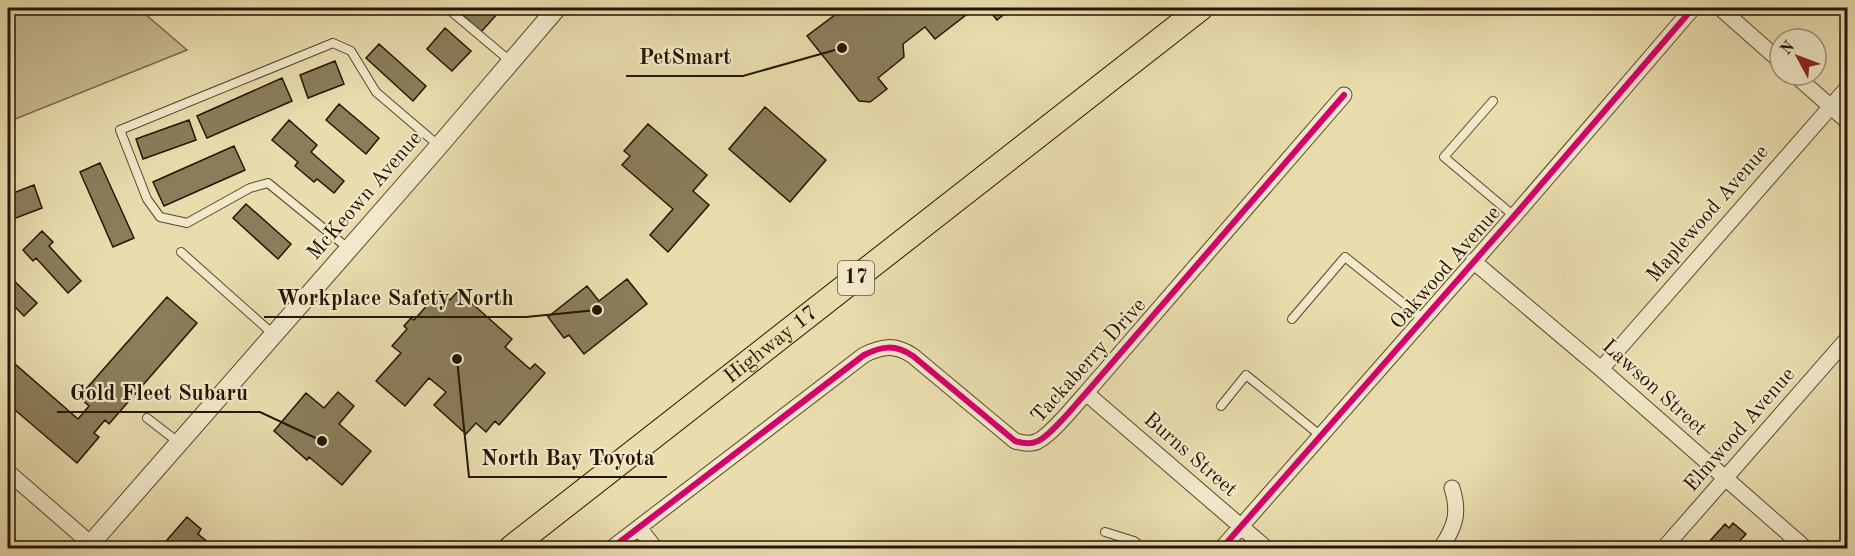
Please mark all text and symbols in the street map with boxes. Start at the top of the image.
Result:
north arrow [1768,27,1828,87]
callout: PetSmart [626,36,743,76]
text: N [1778,38,1799,58]
text: PetSmart [639,47,731,69]
street label: McKeown Avenue [304,128,426,264]
street label: Maplewood Avenue [1643,142,1773,286]
street label: Oakwood Avenue [1387,202,1505,334]
road number: 17 [838,261,874,295]
callout: Workplace Safety North [264,277,526,317]
text: Workplace Safety North [276,288,514,310]
street label: Tackaberry Drive [1028,295,1150,427]
street label: Highway 17 [720,302,821,387]
street label: Lawson Street [1598,336,1710,440]
street label: Elmwood Avenue [1681,364,1799,496]
callout: Gold Fleet Subaru [57,372,260,412]
text: Gold Fleet Subaru [70,383,248,405]
street label: Burns Street [1139,409,1241,501]
callout: North Bay Toyota [469,437,667,477]
text: North Bay Toyota [481,448,655,470]

